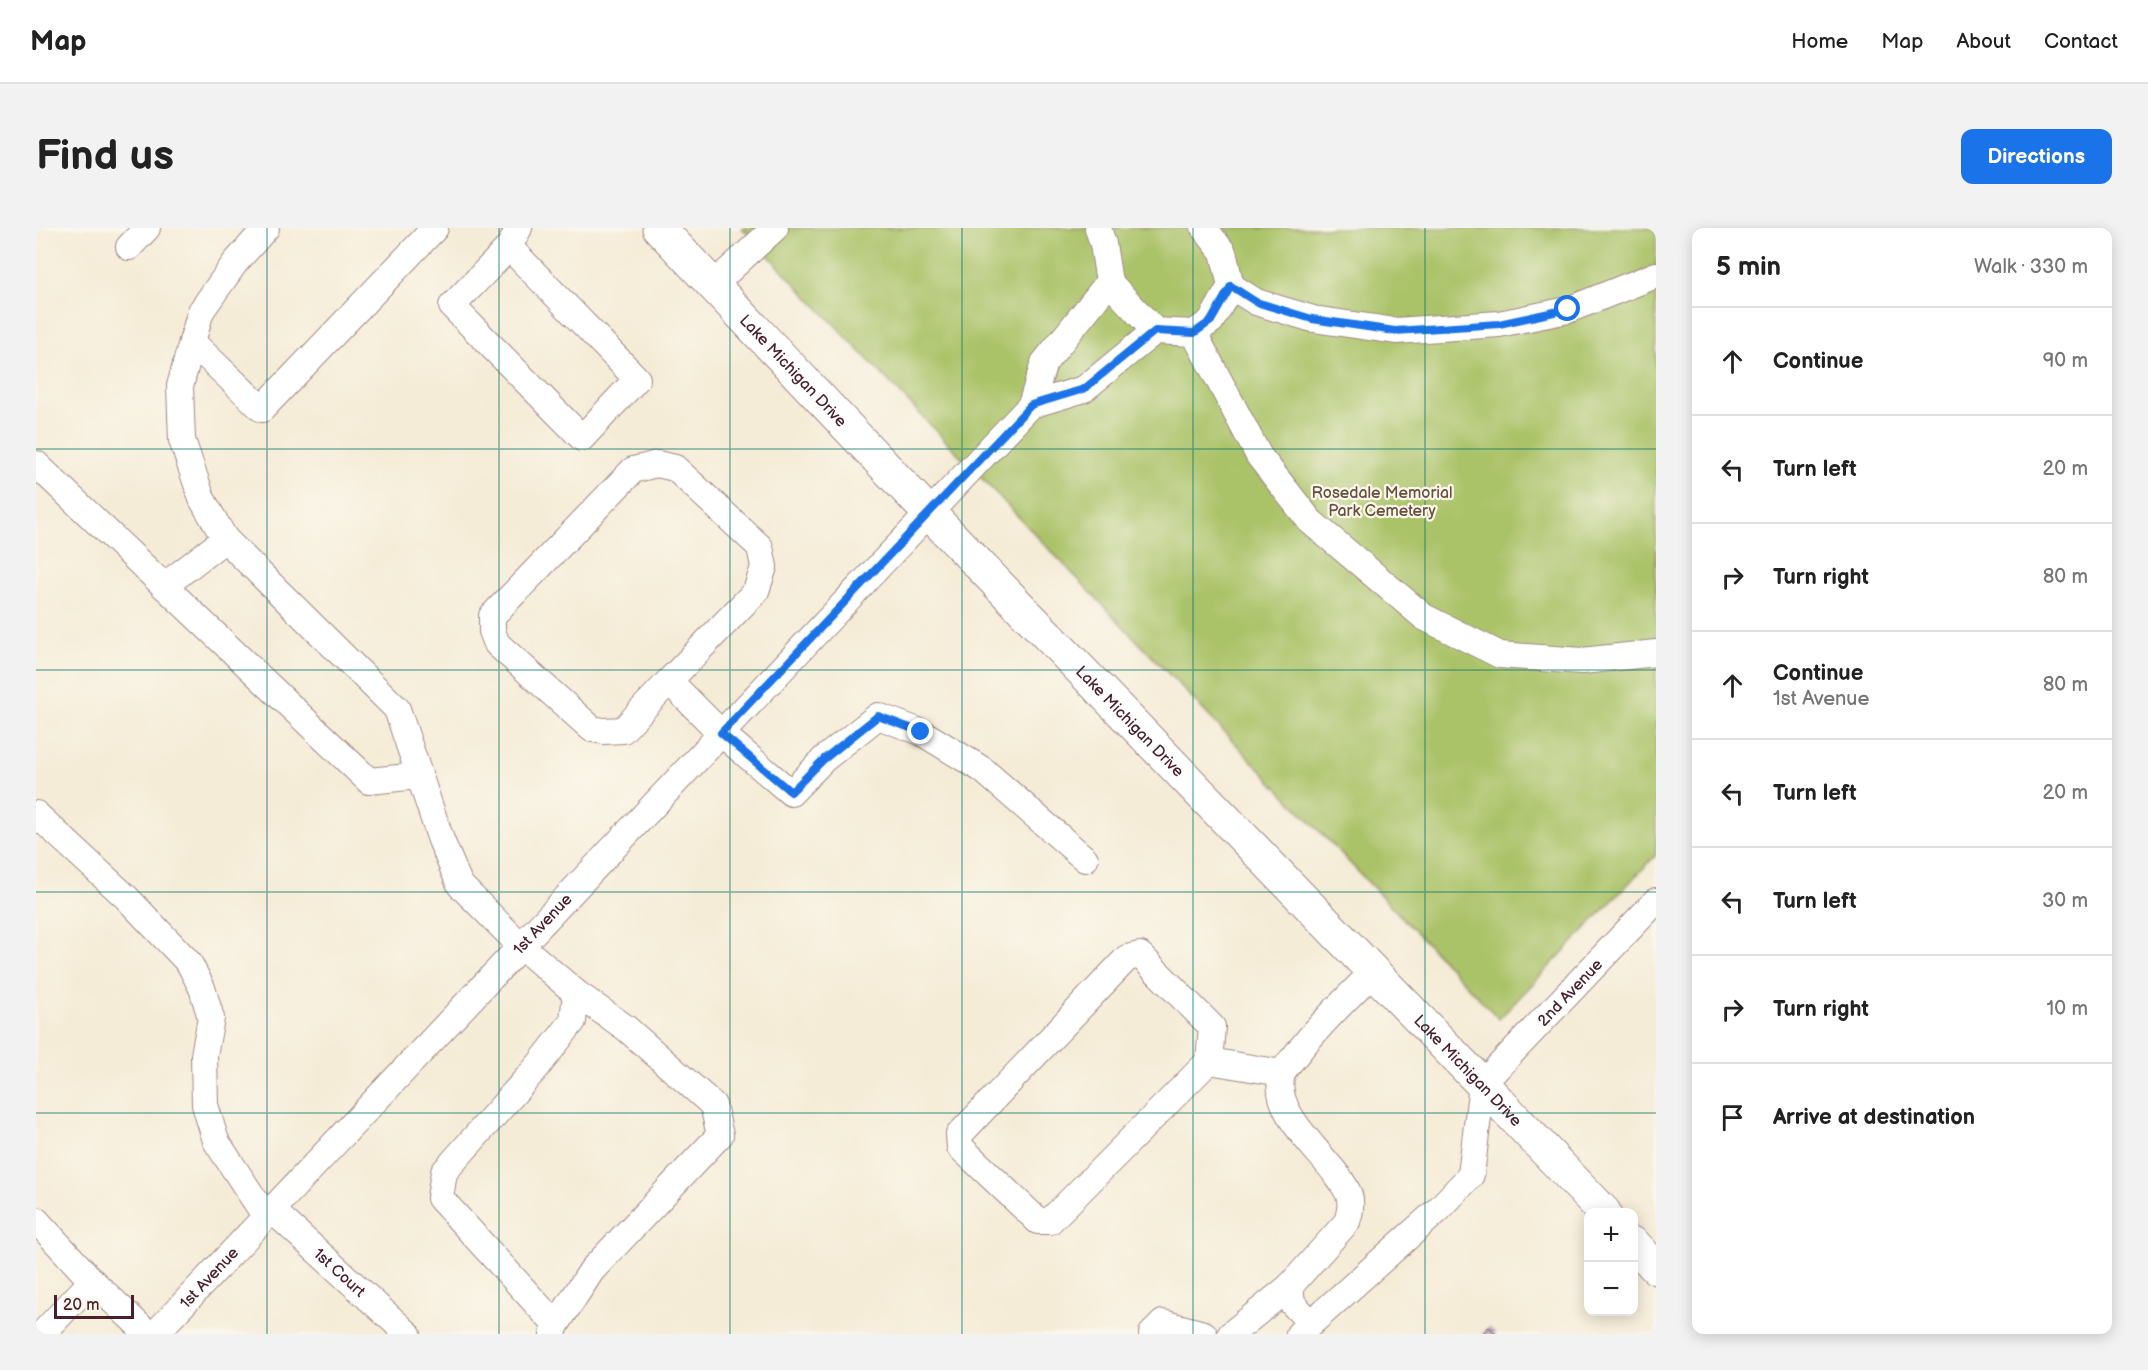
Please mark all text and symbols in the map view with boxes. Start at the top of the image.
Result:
text: Map [30,25,86,58]
text: Home [1791,29,1848,54]
text: Map [1881,29,1923,54]
text: About [1956,29,2011,54]
text: Contact [2044,29,2118,54]
button: Directions [1961,129,2112,184]
text: Find us [36,131,174,182]
text: 5 min [1716,252,1781,283]
text: Walk · 330 m [1974,255,2088,279]
route start [1554,295,1580,321]
street label: Lake Michigan Drive [735,311,851,432]
icon: ahead [1716,345,1749,378]
text: Continue [1773,348,1863,375]
text: 90 m [2043,349,2088,373]
icon: left [1716,453,1749,486]
text: Turn left [1773,456,1857,483]
text: 20 m [2043,457,2088,481]
park label: Rosedale Memorial Park Cemetery [1311,484,1453,521]
icon: right [1716,561,1749,594]
text: Turn right [1773,564,1869,591]
text: 80 m [2043,565,2088,589]
text: Continue [1773,660,1863,687]
street label: Lake Michigan Drive [1071,662,1188,782]
icon: ahead [1716,669,1749,702]
text: 80 m [2043,673,2088,697]
text: 1st Avenue [1773,687,1869,711]
route end [907,718,933,744]
icon: left [1716,777,1749,810]
text: Turn left [1773,780,1857,807]
text: 20 m [2043,781,2088,805]
icon: left [1716,885,1749,918]
text: Turn left [1773,888,1857,915]
text: 30 m [2042,889,2088,913]
street label: 1st Avenue [510,890,577,959]
street label: 2nd Avenue [1534,955,1607,1031]
icon: right [1716,993,1749,1026]
text: Turn right [1773,996,1869,1023]
text: 10 m [2047,997,2088,1021]
street label: Lake Michigan Drive [1409,1012,1525,1131]
icon: arrive [1716,1101,1749,1134]
text: Arrive at destination [1773,1104,1975,1131]
map controls [1584,1208,1638,1316]
button: + [1584,1208,1638,1262]
street label: 1st Avenue [176,1243,243,1313]
street label: 1st Court [309,1245,369,1302]
button: − [1584,1262,1638,1316]
scale bar [54,1292,134,1320]
text: 20 m [63,1296,99,1315]

